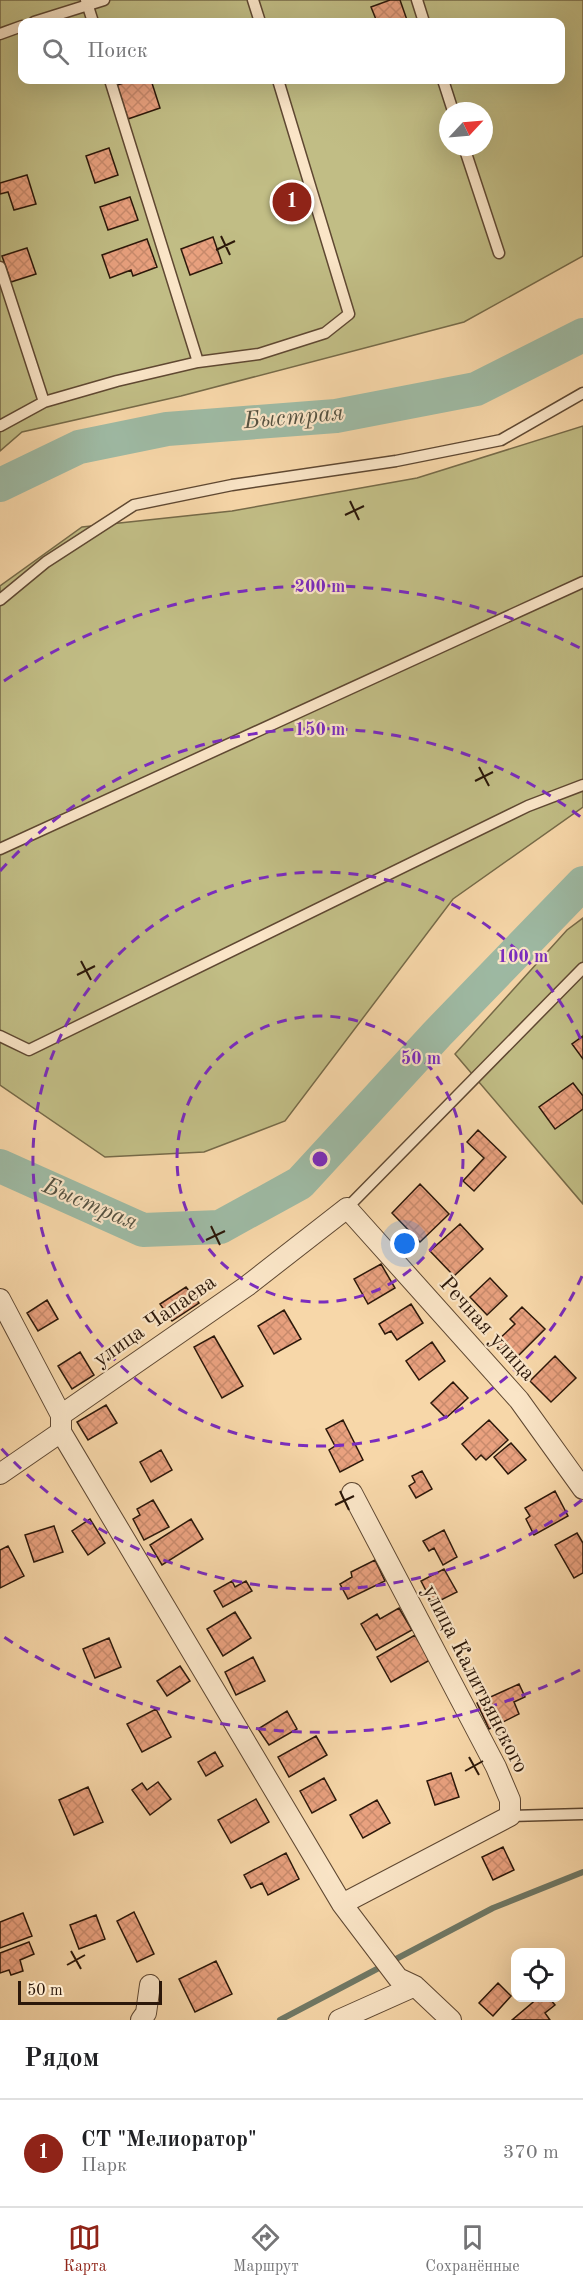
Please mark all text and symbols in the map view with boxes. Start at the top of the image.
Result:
search box [18,18,565,84]
icon: search [39,35,72,68]
text: Поиск [87,40,148,62]
north arrow [439,102,493,156]
pin: 1 [272,180,312,224]
water label: Быстрая [242,402,345,434]
text: 200 m [295,578,345,596]
text: 150 m [295,721,345,739]
text: 100 m [498,948,548,966]
text: 50 m [401,1050,441,1068]
centre of rings [310,1149,330,1169]
water label: Быстрая [38,1174,141,1236]
your location [390,1229,419,1258]
street label: улица Чапаева [90,1271,220,1371]
street label: Речная улица [435,1273,539,1385]
street label: улица Калитвянского [418,1582,532,1776]
map controls [511,1948,565,2002]
button: locate [511,1948,565,2002]
scale bar [18,1978,162,2006]
text: 50 m [27,1983,63,1999]
text: Рядом [24,2046,99,2072]
text: СТ "Мелиоратор" [81,2129,257,2151]
text: 1 [38,2143,49,2163]
text: 370 m [503,2143,559,2163]
text: Парк [81,2156,127,2176]
tab: Карта [63,2221,107,2277]
tab: Маршрут [233,2221,299,2277]
tab: Сохранённые [425,2221,520,2277]

